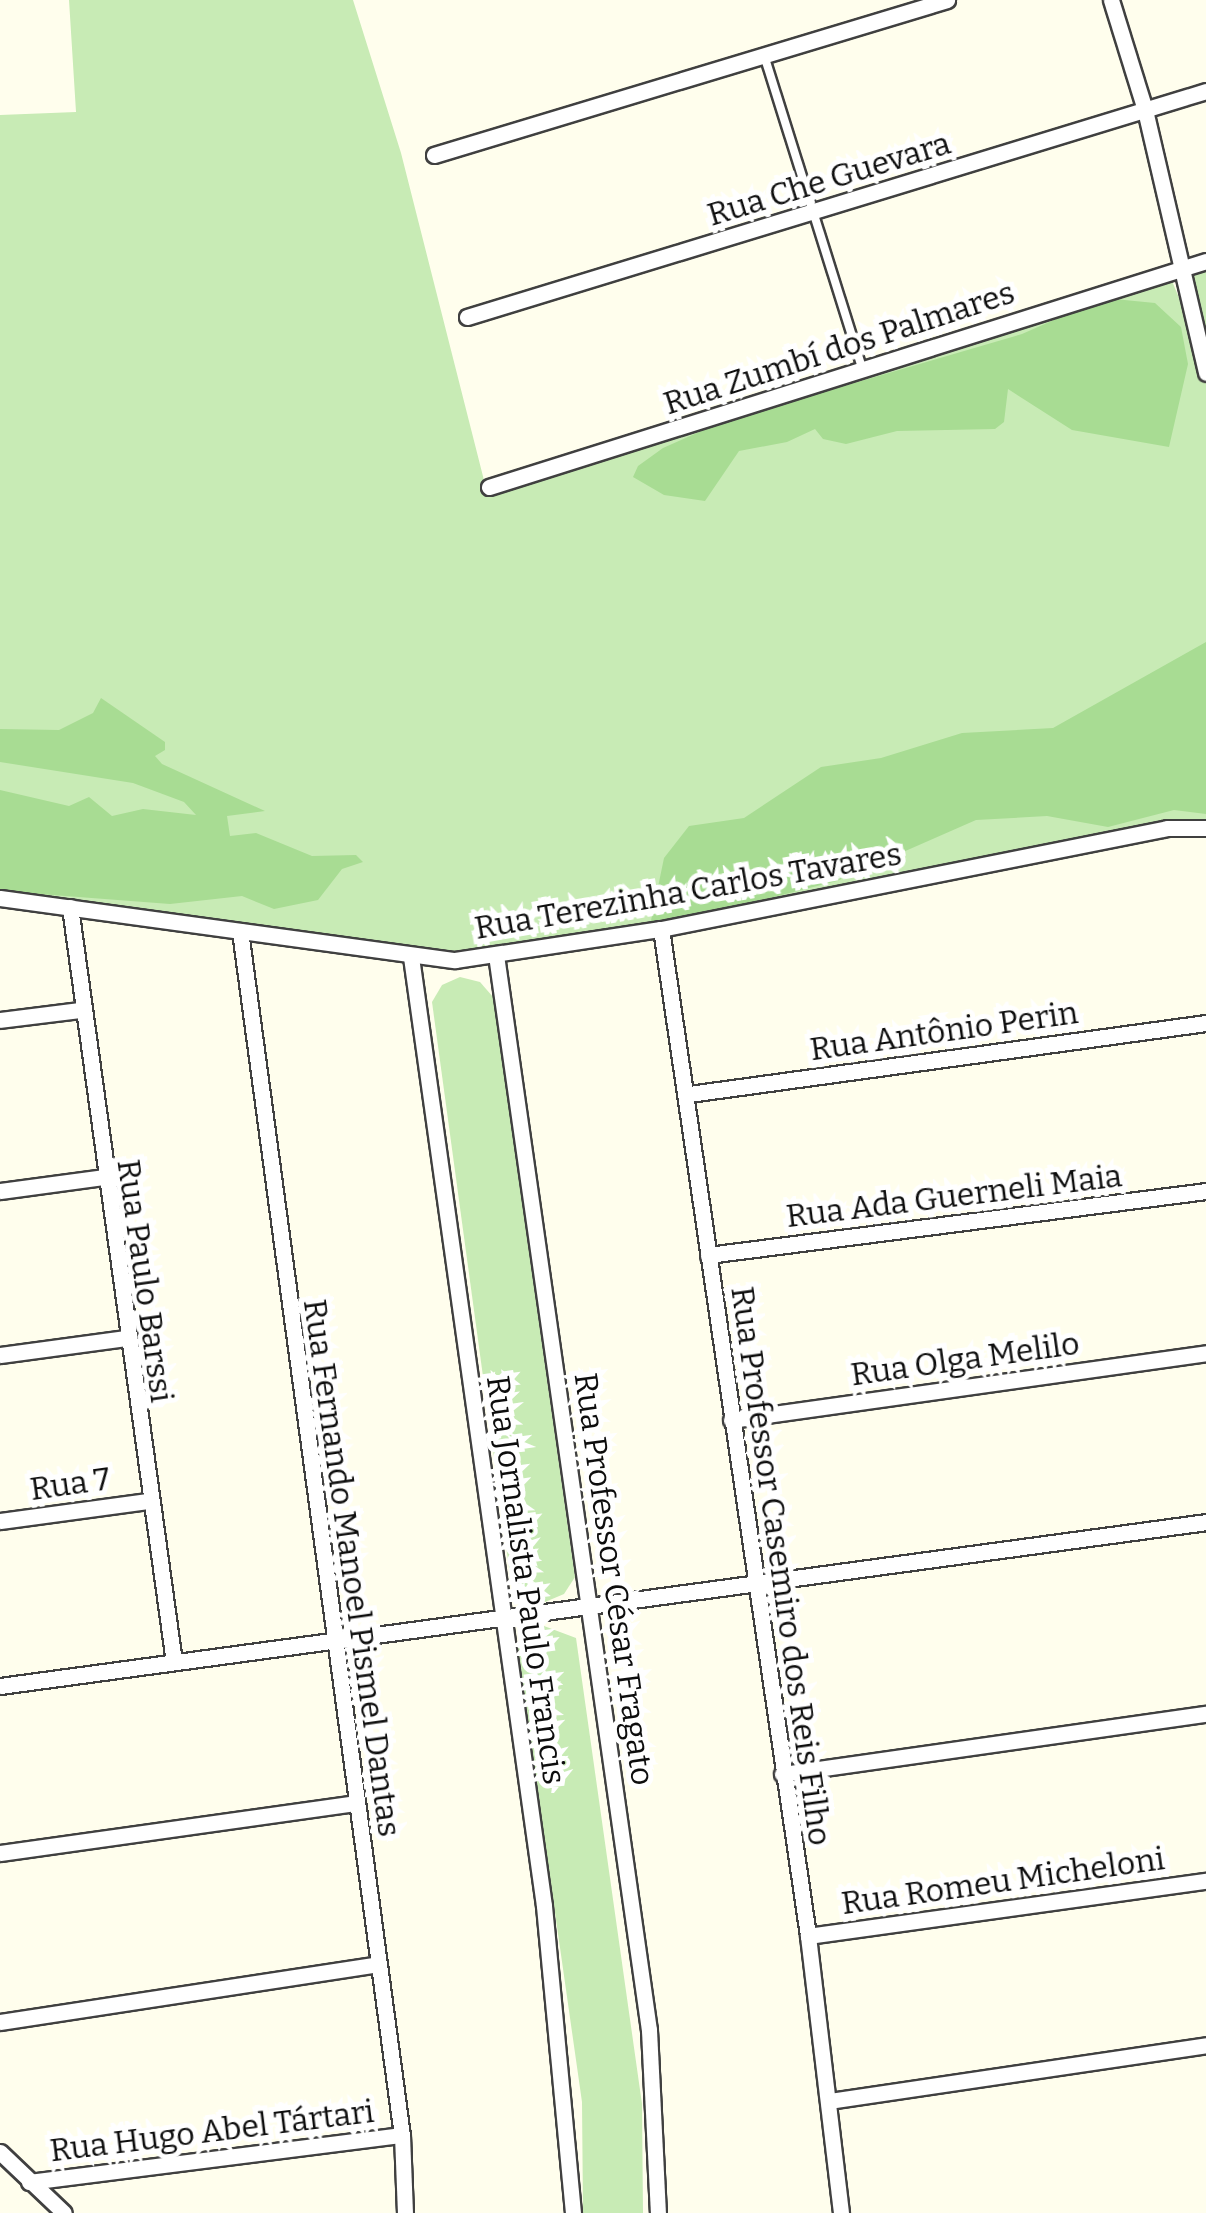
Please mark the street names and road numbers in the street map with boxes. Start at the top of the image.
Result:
street label: Rua Che Guevara [703,124,955,234]
street label: Rua Zumbí dos Palmares [659,273,1019,423]
street label: Rua Terezinha Carlos Tavares [472,835,904,947]
street label: Rua Antônio Perin [808,993,1080,1069]
street label: Rua Ada Guerneli Maia [784,1156,1124,1236]
street label: Rua Paulo Barssi [109,1157,181,1405]
street label: Rua Professor Casemiro dos Reis Filho [723,1284,839,1848]
street label: Rua Fernando Manoel Pismel Dantas [295,1297,409,1839]
street label: Rua Olga Melilo [848,1324,1082,1394]
street label: Rua Professor César Fragato [566,1370,662,1788]
street label: Rua Jornalista Paulo Francis [478,1373,574,1787]
street label: Rua 7 [28,1459,112,1509]
street label: Rua Romeu Micheloni [839,1839,1167,1923]
street label: Rua Hugo Abel Tártari [48,2092,376,2170]

